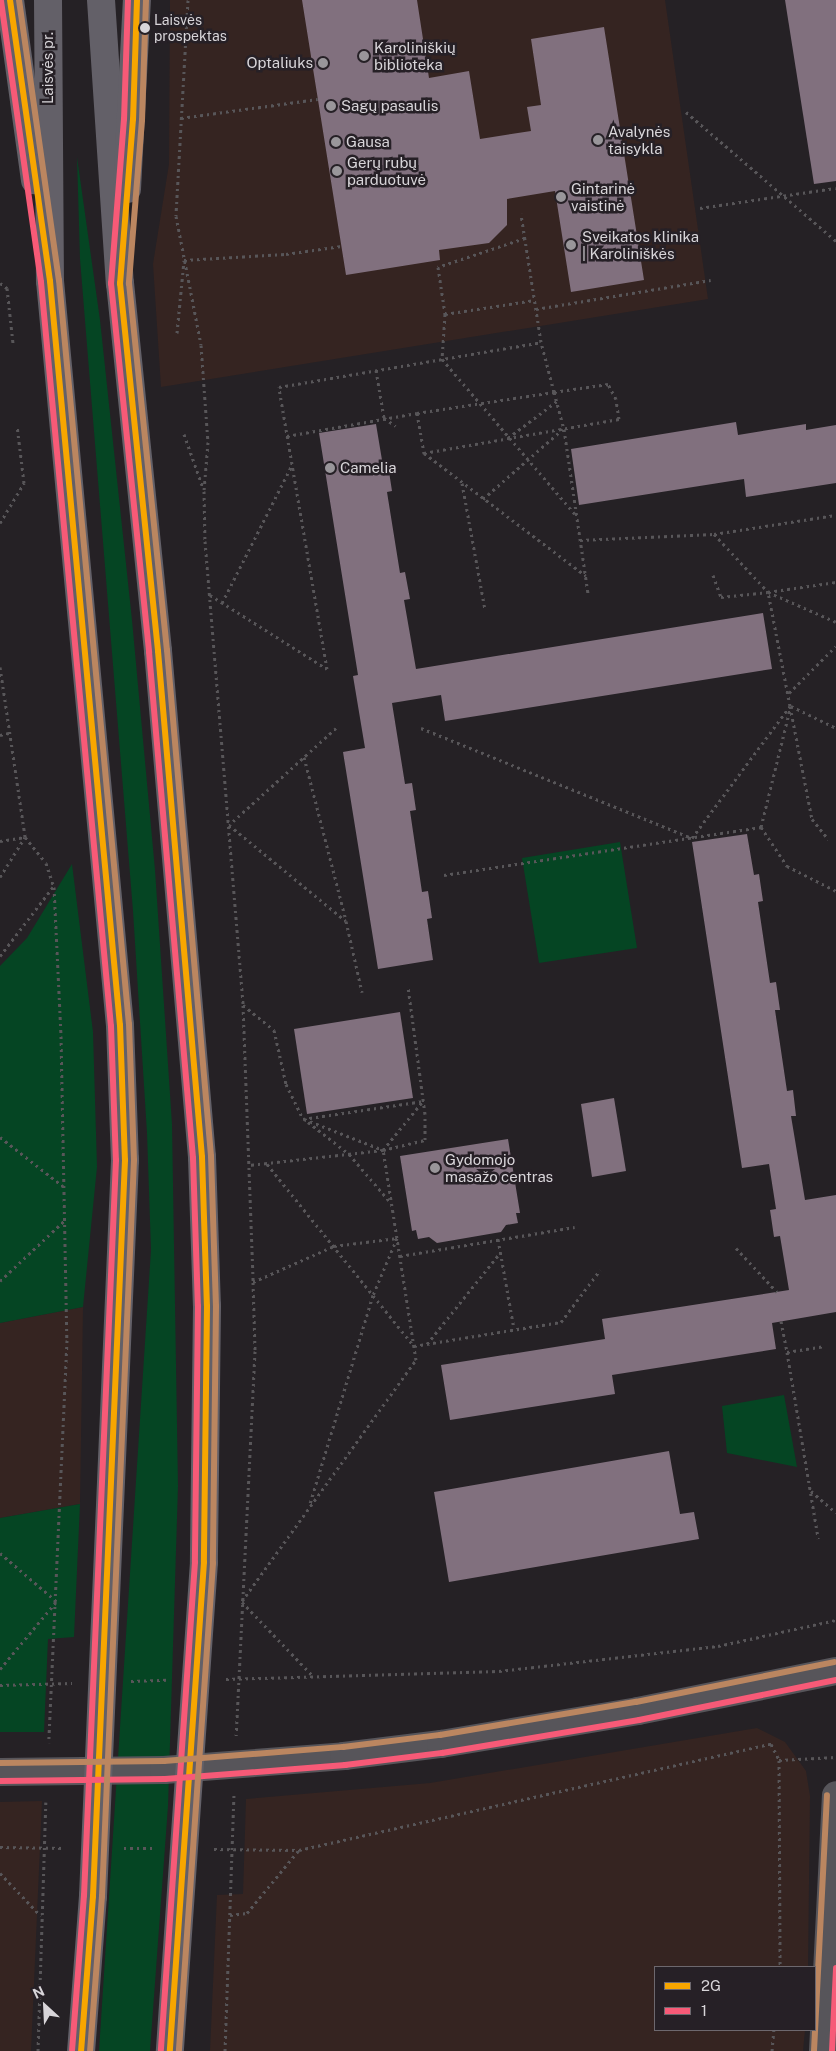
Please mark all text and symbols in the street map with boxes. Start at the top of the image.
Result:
place label: Laisvės prospektas [154,12,227,44]
marker: Laisvės prospektas [140,23,150,33]
street label: Laisvės pr. [39,32,57,104]
place label: Karoliniškių biblioteka [374,38,456,73]
marker: Karoliniškių biblioteka [358,50,370,62]
place label: Optaliuks [247,54,313,72]
marker: Optaliuks [317,57,329,69]
place label: Sagų pasaulis [341,97,438,115]
marker: Sagų pasaulis [325,100,337,112]
place label: Avalynės taisykla [608,122,670,157]
place label: Gausa [346,133,390,151]
marker: Avalynės taisykla [592,134,604,146]
marker: Gausa [330,136,342,148]
place label: Gerų rubų parduotuvė [347,153,426,188]
marker: Gerų rubų parduotuvė [331,165,343,177]
place label: Gintarinė vaistinė [571,179,635,214]
marker: Gintarinė vaistinė [555,191,567,203]
place label: Sveikatos klinika | Karoliniškės [582,227,699,262]
marker: Sveikatos klinika | Karoliniškės [564,238,578,252]
place label: Camelia [340,459,396,477]
marker: Camelia [324,462,336,474]
place label: Gydomojo masažo centras [445,1150,554,1185]
marker: Gydomojo masažo centras [429,1162,441,1174]
legend [654,1966,816,2031]
text: 2G [701,1977,721,1994]
north arrow [20,1981,70,2031]
text: N [30,1983,47,2002]
text: 1 [701,2002,707,2019]

